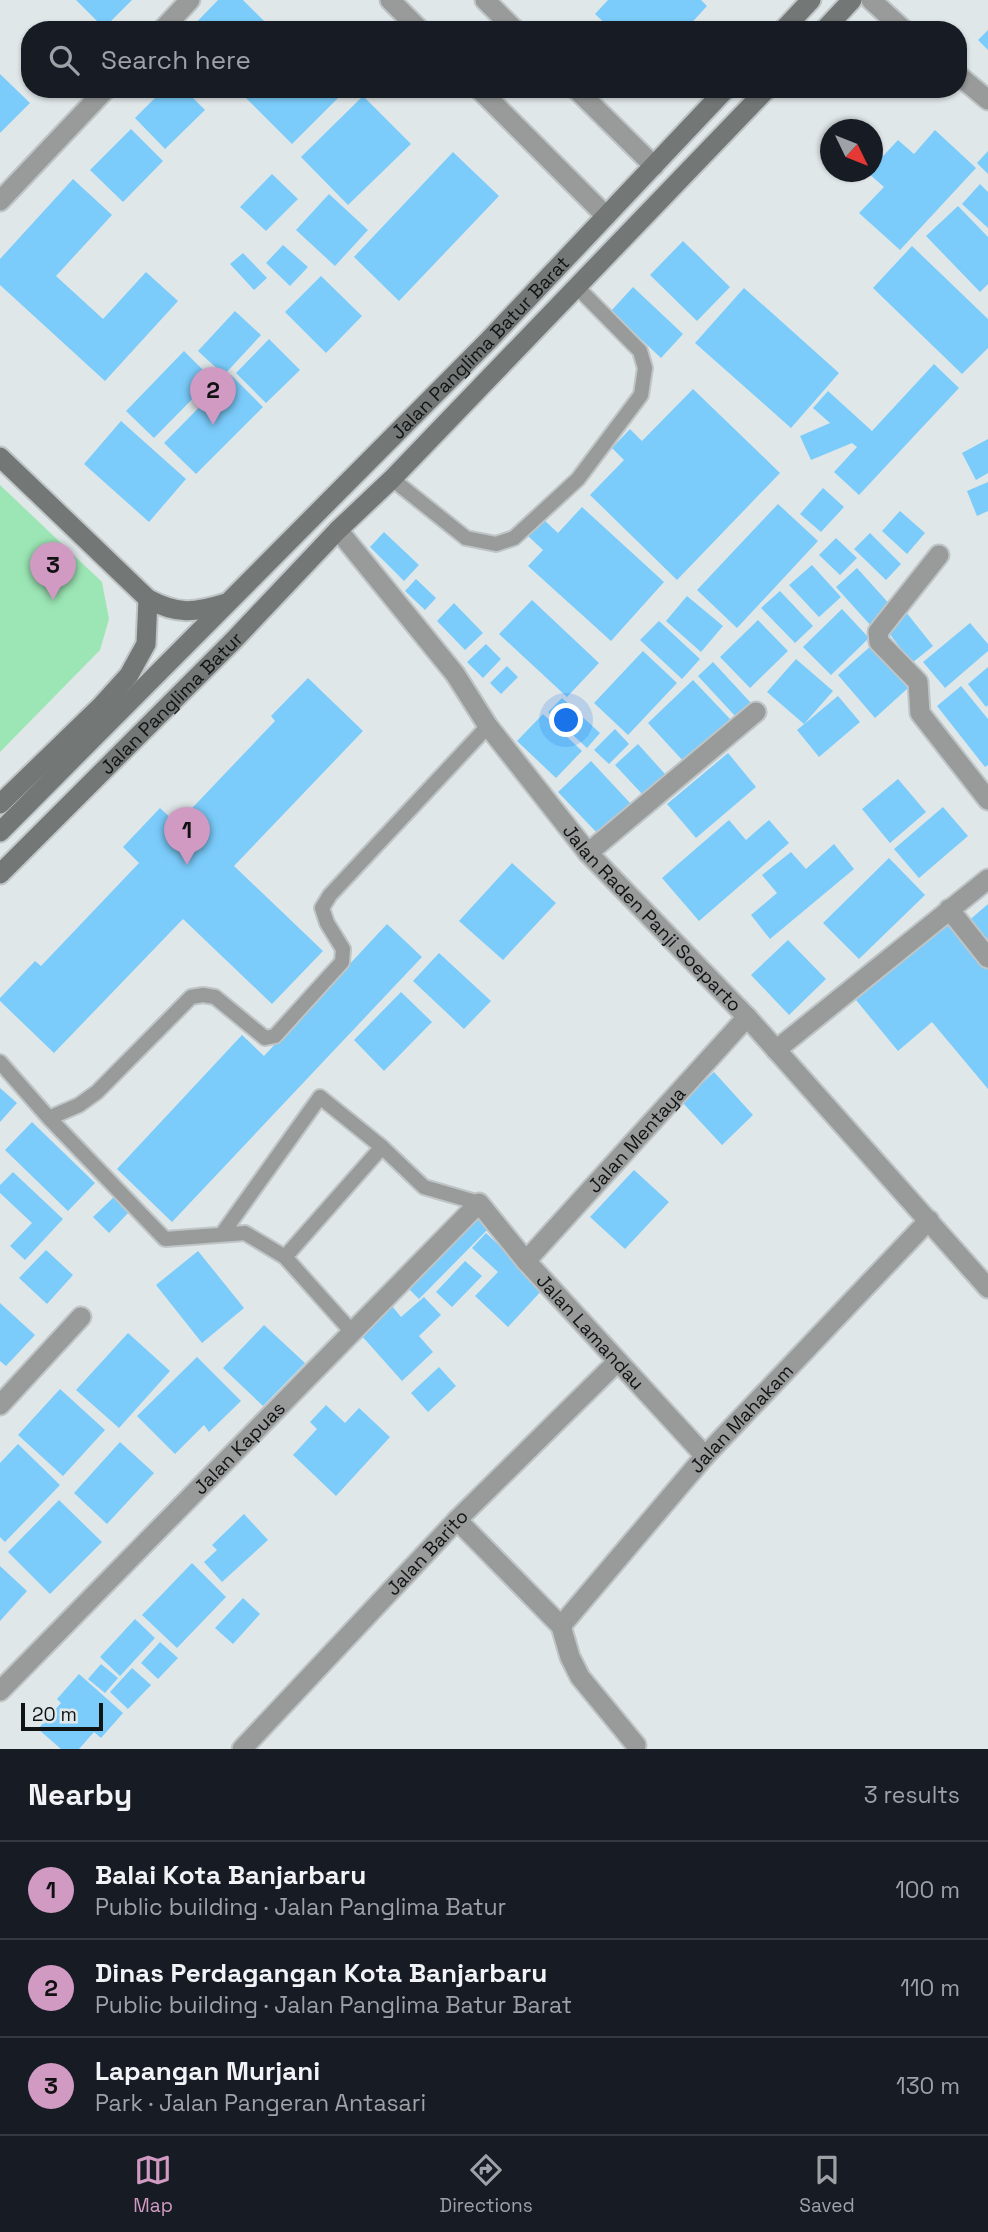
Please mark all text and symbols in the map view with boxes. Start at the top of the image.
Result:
search box [21,21,967,98]
icon: search [45,41,83,79]
text: Search here [101,43,251,77]
north arrow [820,119,883,182]
street label: Jalan Panglima Batur Barat [385,250,575,444]
pin: 2 [190,367,236,425]
pin: 3 [30,542,76,600]
street label: Jalan Panglima Batur [94,626,248,780]
your location [549,703,583,737]
pin: 1 [164,807,210,865]
street label: Jalan Raden Panji Soeparto [557,819,747,1017]
street label: Jalan Mentaya [582,1081,691,1198]
street label: Jalan Lamandau [531,1268,650,1395]
street label: Jalan Mahakam [684,1358,799,1478]
street label: Jalan Kapuas [188,1396,290,1500]
street label: Jalan Barito [380,1504,473,1601]
scale bar [21,1700,103,1732]
text: 20 m [32,1702,77,1727]
text: Nearby [28,1775,132,1814]
text: 3 results [864,1780,960,1810]
text: Balai Kota Banjarbaru [95,1858,366,1892]
text: 1 [46,1875,56,1905]
text: 100 m [895,1875,960,1905]
text: Public building · Jalan Panglima Batur [95,1892,506,1922]
text: Dinas Perdagangan Kota Banjarbaru [95,1956,547,1990]
text: 2 [44,1973,58,2003]
text: 110 m [900,1973,960,2003]
text: Public building · Jalan Panglima Batur Barat [95,1990,572,2020]
text: Lapangan Murjani [95,2054,320,2088]
text: 3 [44,2071,58,2101]
text: 130 m [896,2071,960,2101]
text: Park · Jalan Pangeran Antasari [95,2088,426,2118]
tab: Map [133,2151,173,2218]
tab: Directions [440,2151,533,2218]
tab: Saved [799,2151,855,2218]

